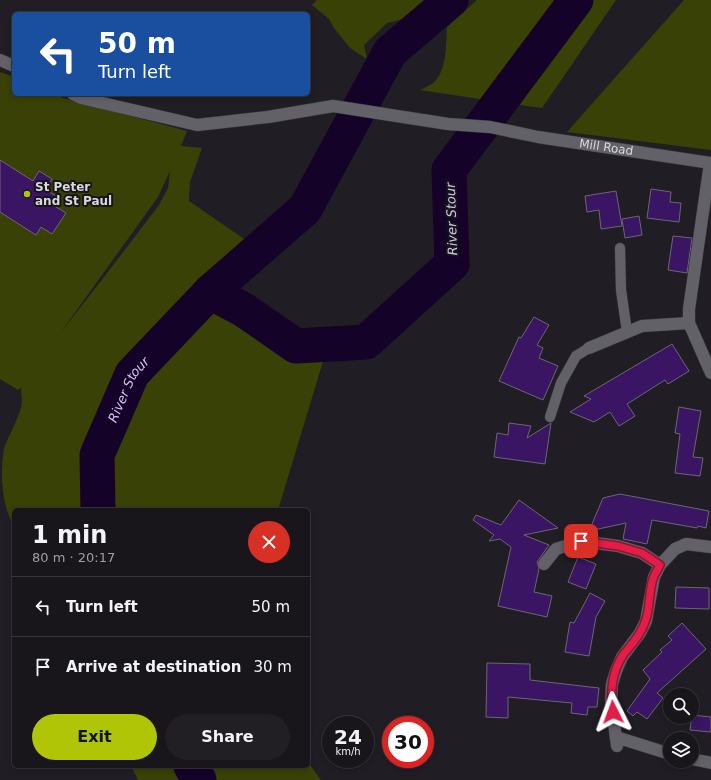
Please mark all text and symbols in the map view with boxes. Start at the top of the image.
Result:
text: 50 m [98,27,176,60]
icon: left [32,28,84,80]
text: Turn left [98,61,171,82]
street label: Mill Road [578,136,634,158]
place label: St Peter and St Paul [35,180,112,208]
water label: River Stour [443,181,460,256]
marker: St Peter and St Paul [22,189,32,199]
water label: River Stour [105,353,154,425]
text: 1 min [32,521,107,549]
button: close [248,521,290,563]
pin [564,524,598,558]
icon: arrive [570,530,592,552]
text: 80 m · 20:17 [32,550,115,565]
icon: left [32,596,54,618]
text: Turn left [66,598,138,616]
text: 50 m [252,598,290,616]
icon: arrive [32,656,54,678]
text: Arrive at destination [66,658,241,676]
text: 30 m [253,658,292,676]
map controls [663,688,699,768]
button: search [663,688,699,724]
position arrow [592,691,634,733]
button: Exit [32,714,157,760]
button: Share [165,714,290,760]
speed limit sign: 30 [382,716,434,768]
text: 24 [334,725,362,749]
button: layers [663,732,699,768]
text: km/h [335,746,361,757]

